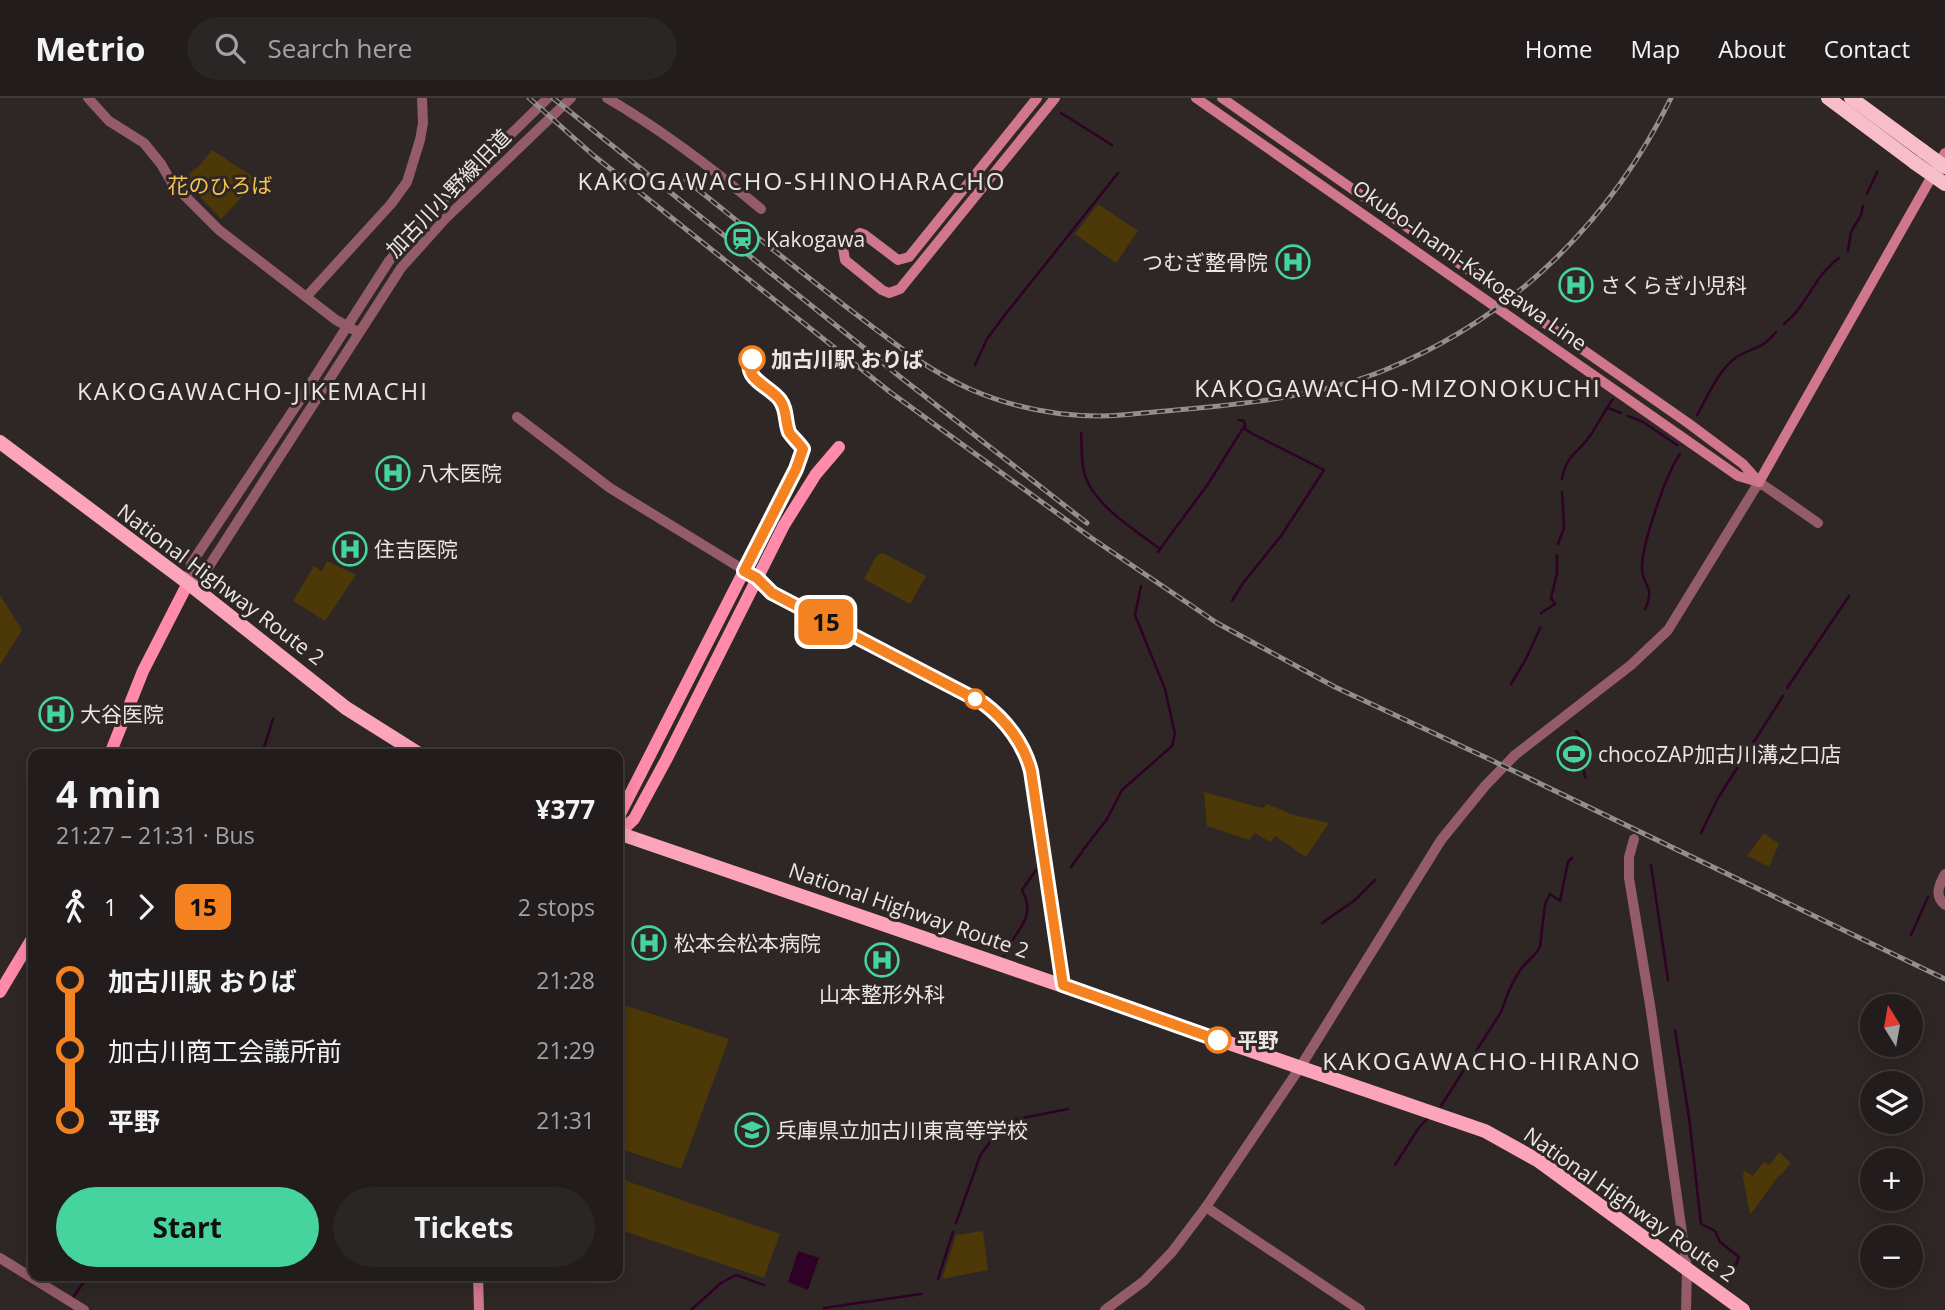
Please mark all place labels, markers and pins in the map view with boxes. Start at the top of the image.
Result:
station icon: Kakogawa [723,220,761,258]
place label: Kakogawa [766,225,865,253]
hospital icon: つむぎ整骨院 [1274,243,1312,281]
place label: つむぎ整骨院 [1142,248,1268,276]
hospital icon: さくらぎ小児科 [1557,266,1595,304]
place label: さくらぎ小児科 [1600,271,1747,299]
place label: 加古川駅 おりば [771,345,923,373]
marker: 加古川駅 おりば [739,346,765,372]
hospital icon: 八木医院 [374,454,412,492]
place label: 八木医院 [418,459,502,487]
hospital icon: 住吉医院 [331,530,369,568]
place label: 住吉医院 [374,535,458,563]
unlabelled marker [965,689,985,709]
hospital icon: 大谷医院 [37,695,75,733]
place label: 大谷医院 [80,700,164,728]
sports icon: chocoZAP加古川溝之口店 [1555,735,1593,773]
place label: chocoZAP加古川溝之口店 [1598,740,1841,768]
hospital icon: 松本会松本病院 [630,924,668,962]
place label: 松本会松本病院 [674,929,821,957]
hospital icon: 山本整形外科 [863,941,901,979]
place label: 山本整形外科 [819,980,945,1008]
place label: 平野 [1237,1026,1279,1054]
marker: 平野 [1205,1027,1231,1053]
school or university icon: 兵庫県立加古川東高等学校 [733,1111,771,1149]
place label: 兵庫県立加古川東高等学校 [776,1116,1028,1144]

